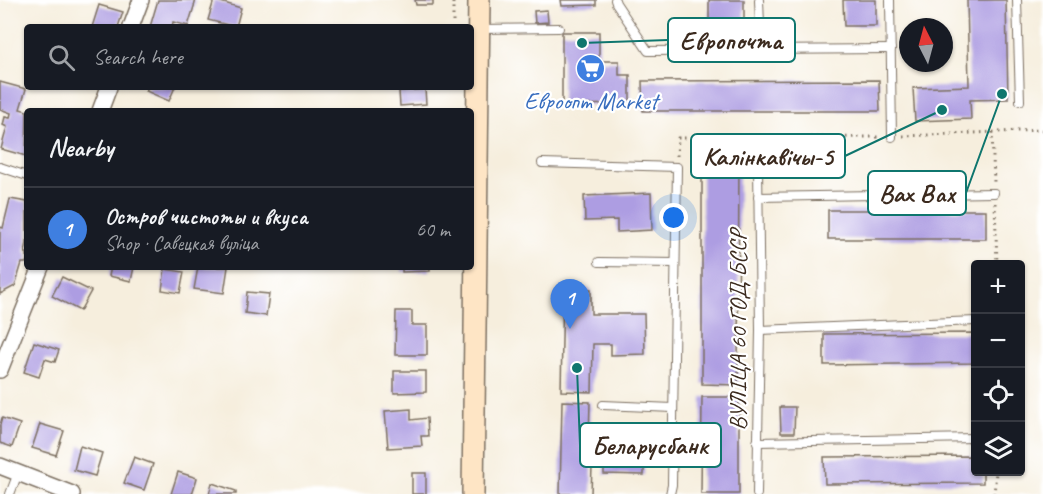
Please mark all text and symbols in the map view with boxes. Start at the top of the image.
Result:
callout: Европочта [668,18,795,62]
north arrow [899,18,953,72]
search box [24,24,474,90]
text: Европочта [680,24,785,57]
icon: search [45,41,78,74]
text: Search here [93,43,183,71]
supermarket icon: Евроопт Market [575,52,607,84]
place label: Евроопт Market [524,86,661,116]
text: Nearby [48,131,113,164]
callout: Калінкавічы-5 [691,134,845,178]
text: Калінкавічы-5 [703,140,836,173]
callout: Вах Вах [868,171,966,215]
text: Вах Вах [879,177,957,210]
text: Остров чистоты и вкуса [105,203,307,231]
your location [659,203,688,232]
text: 1 [63,217,72,242]
text: 60 m [416,217,450,242]
street label: ВУЛІЦА 60 ГОД БССР [723,226,753,430]
text: Shop · Савецкая вуліца [105,231,258,256]
map controls [971,260,1025,476]
button: + [971,260,1025,314]
pin: 1 [550,280,590,329]
button: − [971,314,1025,368]
button: locate [971,368,1025,422]
button: layers [971,422,1025,476]
callout: Беларусбанк [580,423,721,467]
text: Беларусбанк [592,429,710,462]

